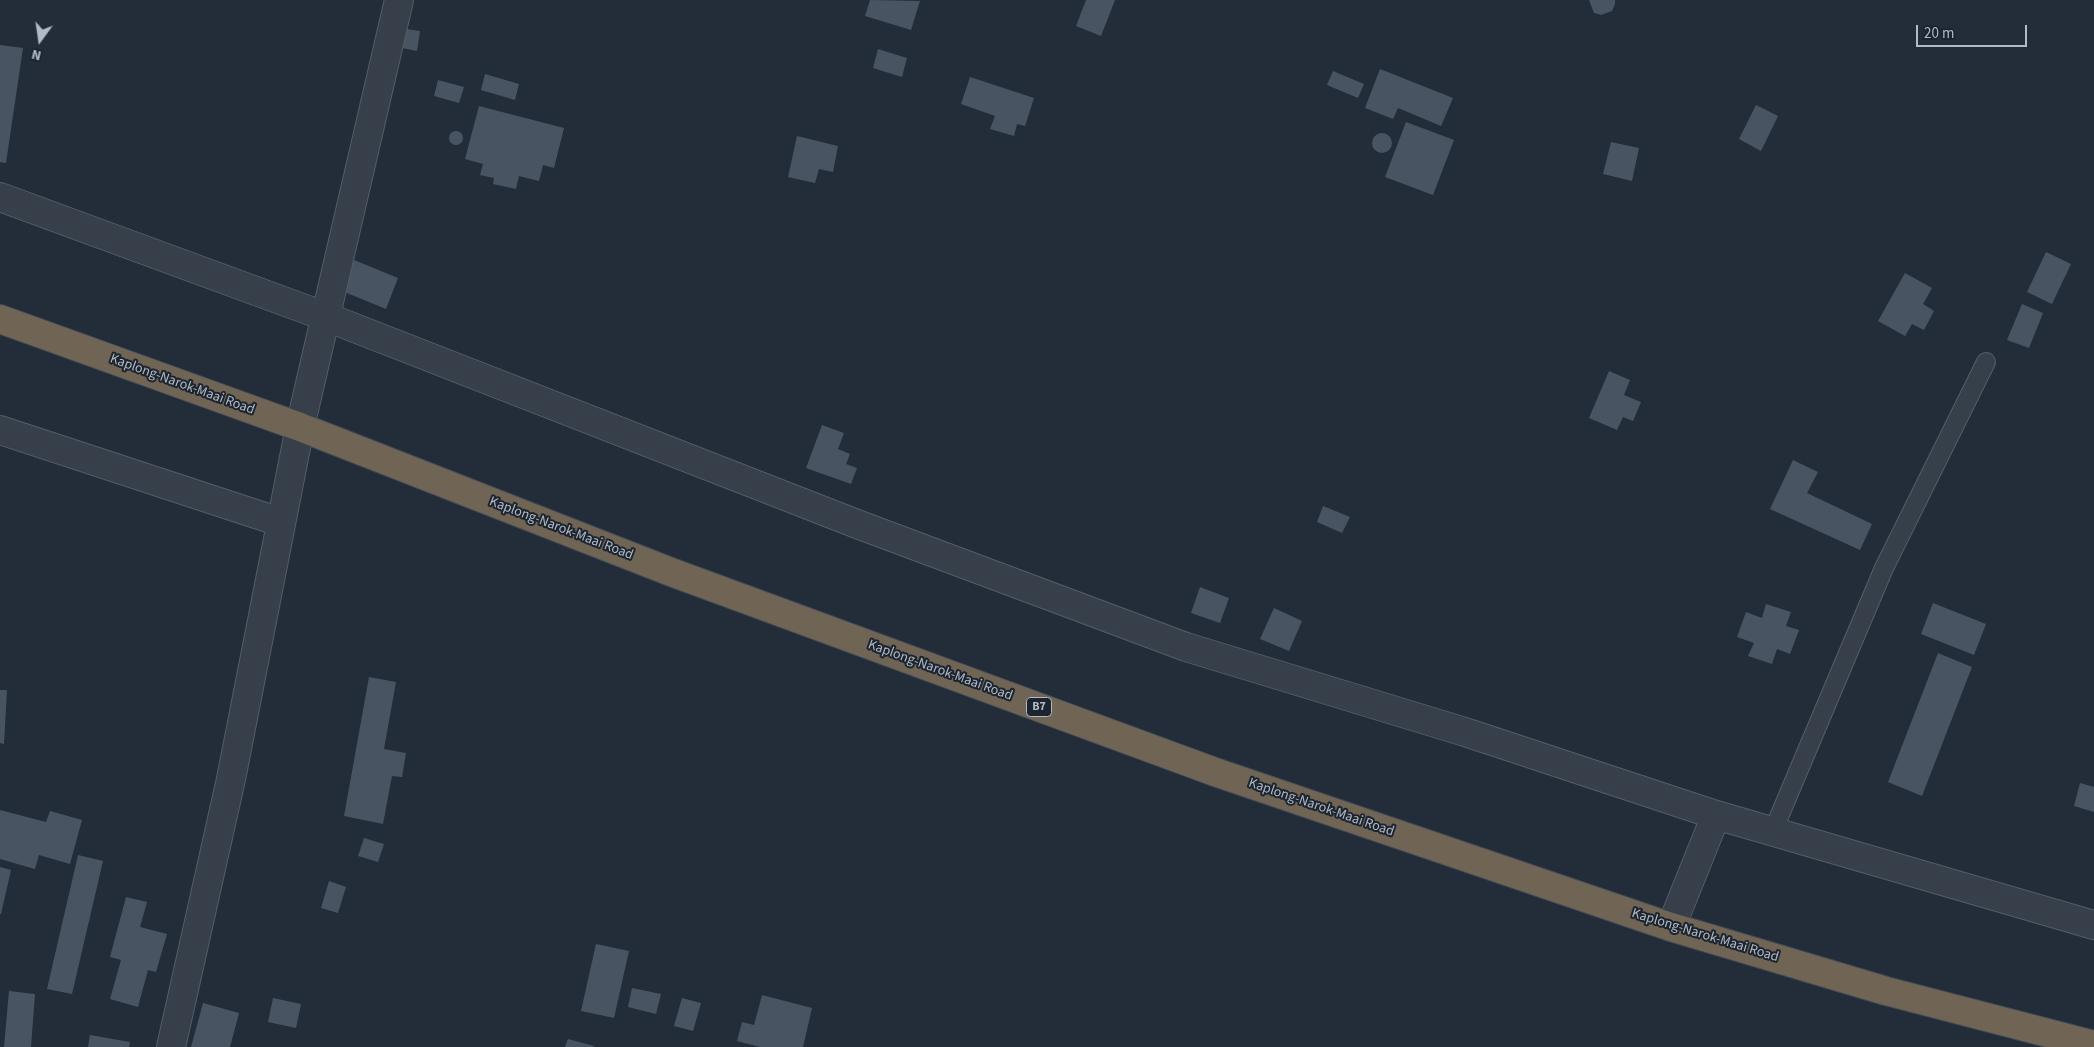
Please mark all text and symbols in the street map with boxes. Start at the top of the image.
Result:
north arrow [15,15,65,65]
scale bar [1919,15,2030,47]
text: 20 m [1924,23,1954,44]
text: N [29,44,43,65]
street label: Kaplong-Narok-Maai Road [107,351,257,419]
street label: Kaplong-Narok-Maai Road [487,494,635,564]
street label: Kaplong-Narok-Maai Road [865,637,1015,705]
road number: B7 [1026,698,1052,716]
street label: Kaplong-Narok-Maai Road [1246,775,1396,841]
street label: Kaplong-Narok-Maai Road [1629,906,1781,966]

